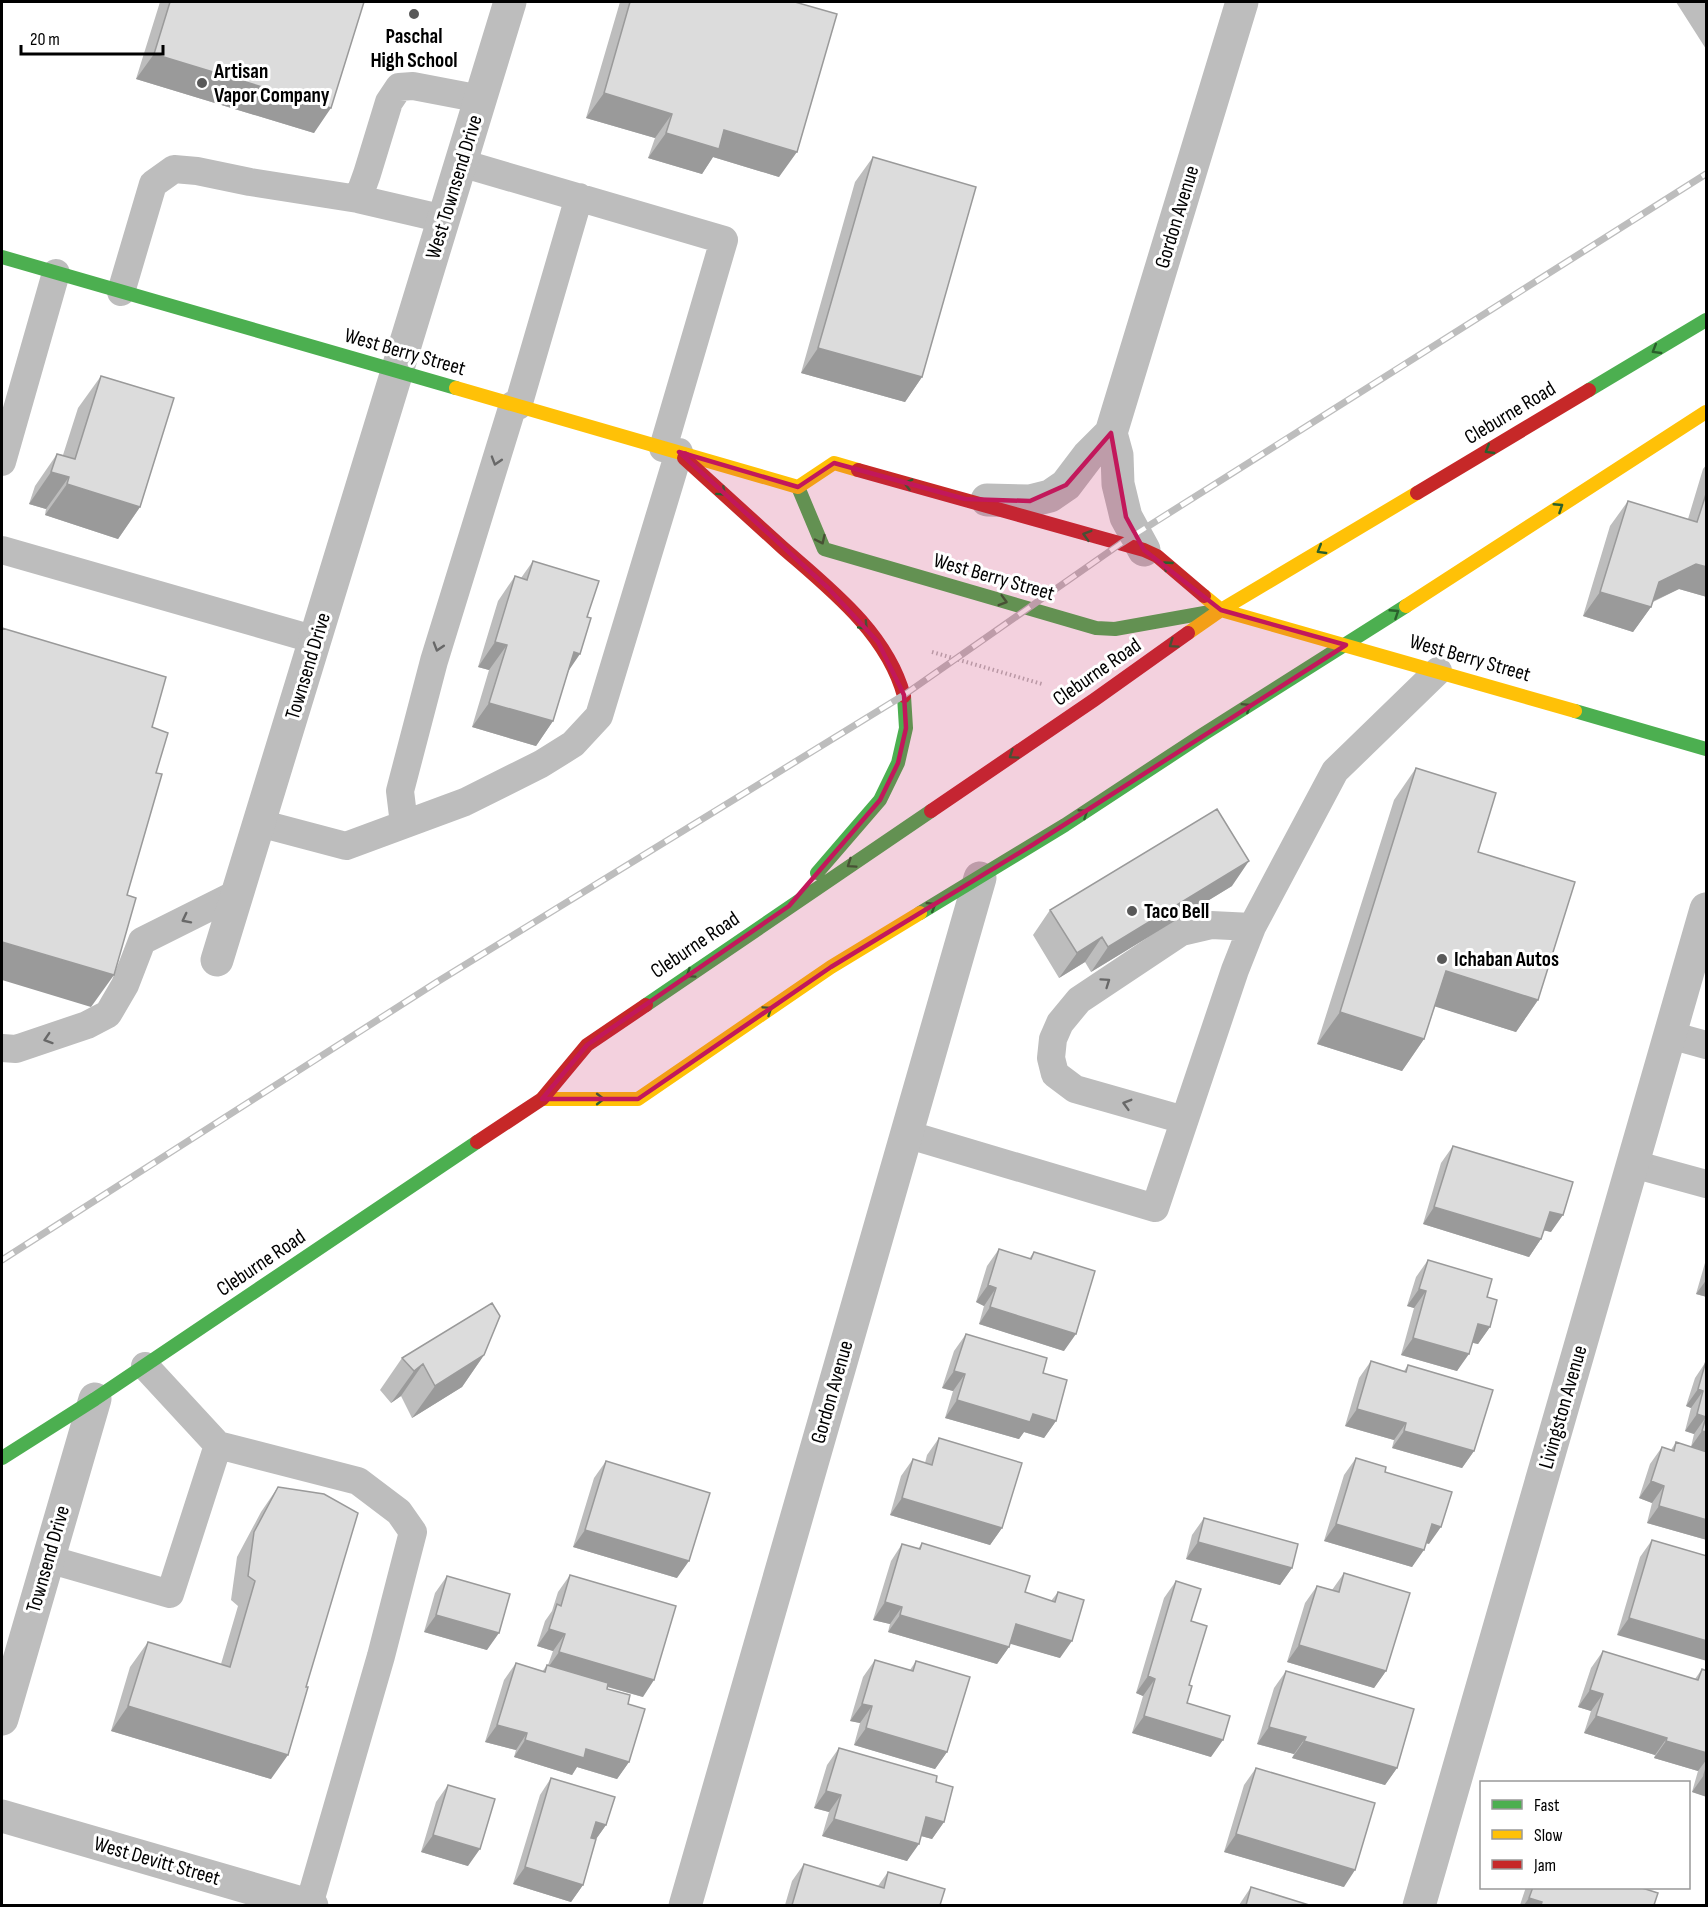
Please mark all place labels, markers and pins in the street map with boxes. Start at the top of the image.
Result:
marker: Paschal High School [407,7,421,21]
place label: Paschal High School [370,24,458,73]
place label: Artisan Vapor Company [213,59,330,108]
marker: Artisan Vapor Company [195,76,209,90]
place label: Taco Bell [1144,899,1209,924]
marker: Taco Bell [1125,904,1139,918]
place label: Ichaban Autos [1454,947,1559,972]
marker: Ichaban Autos [1435,952,1449,966]

